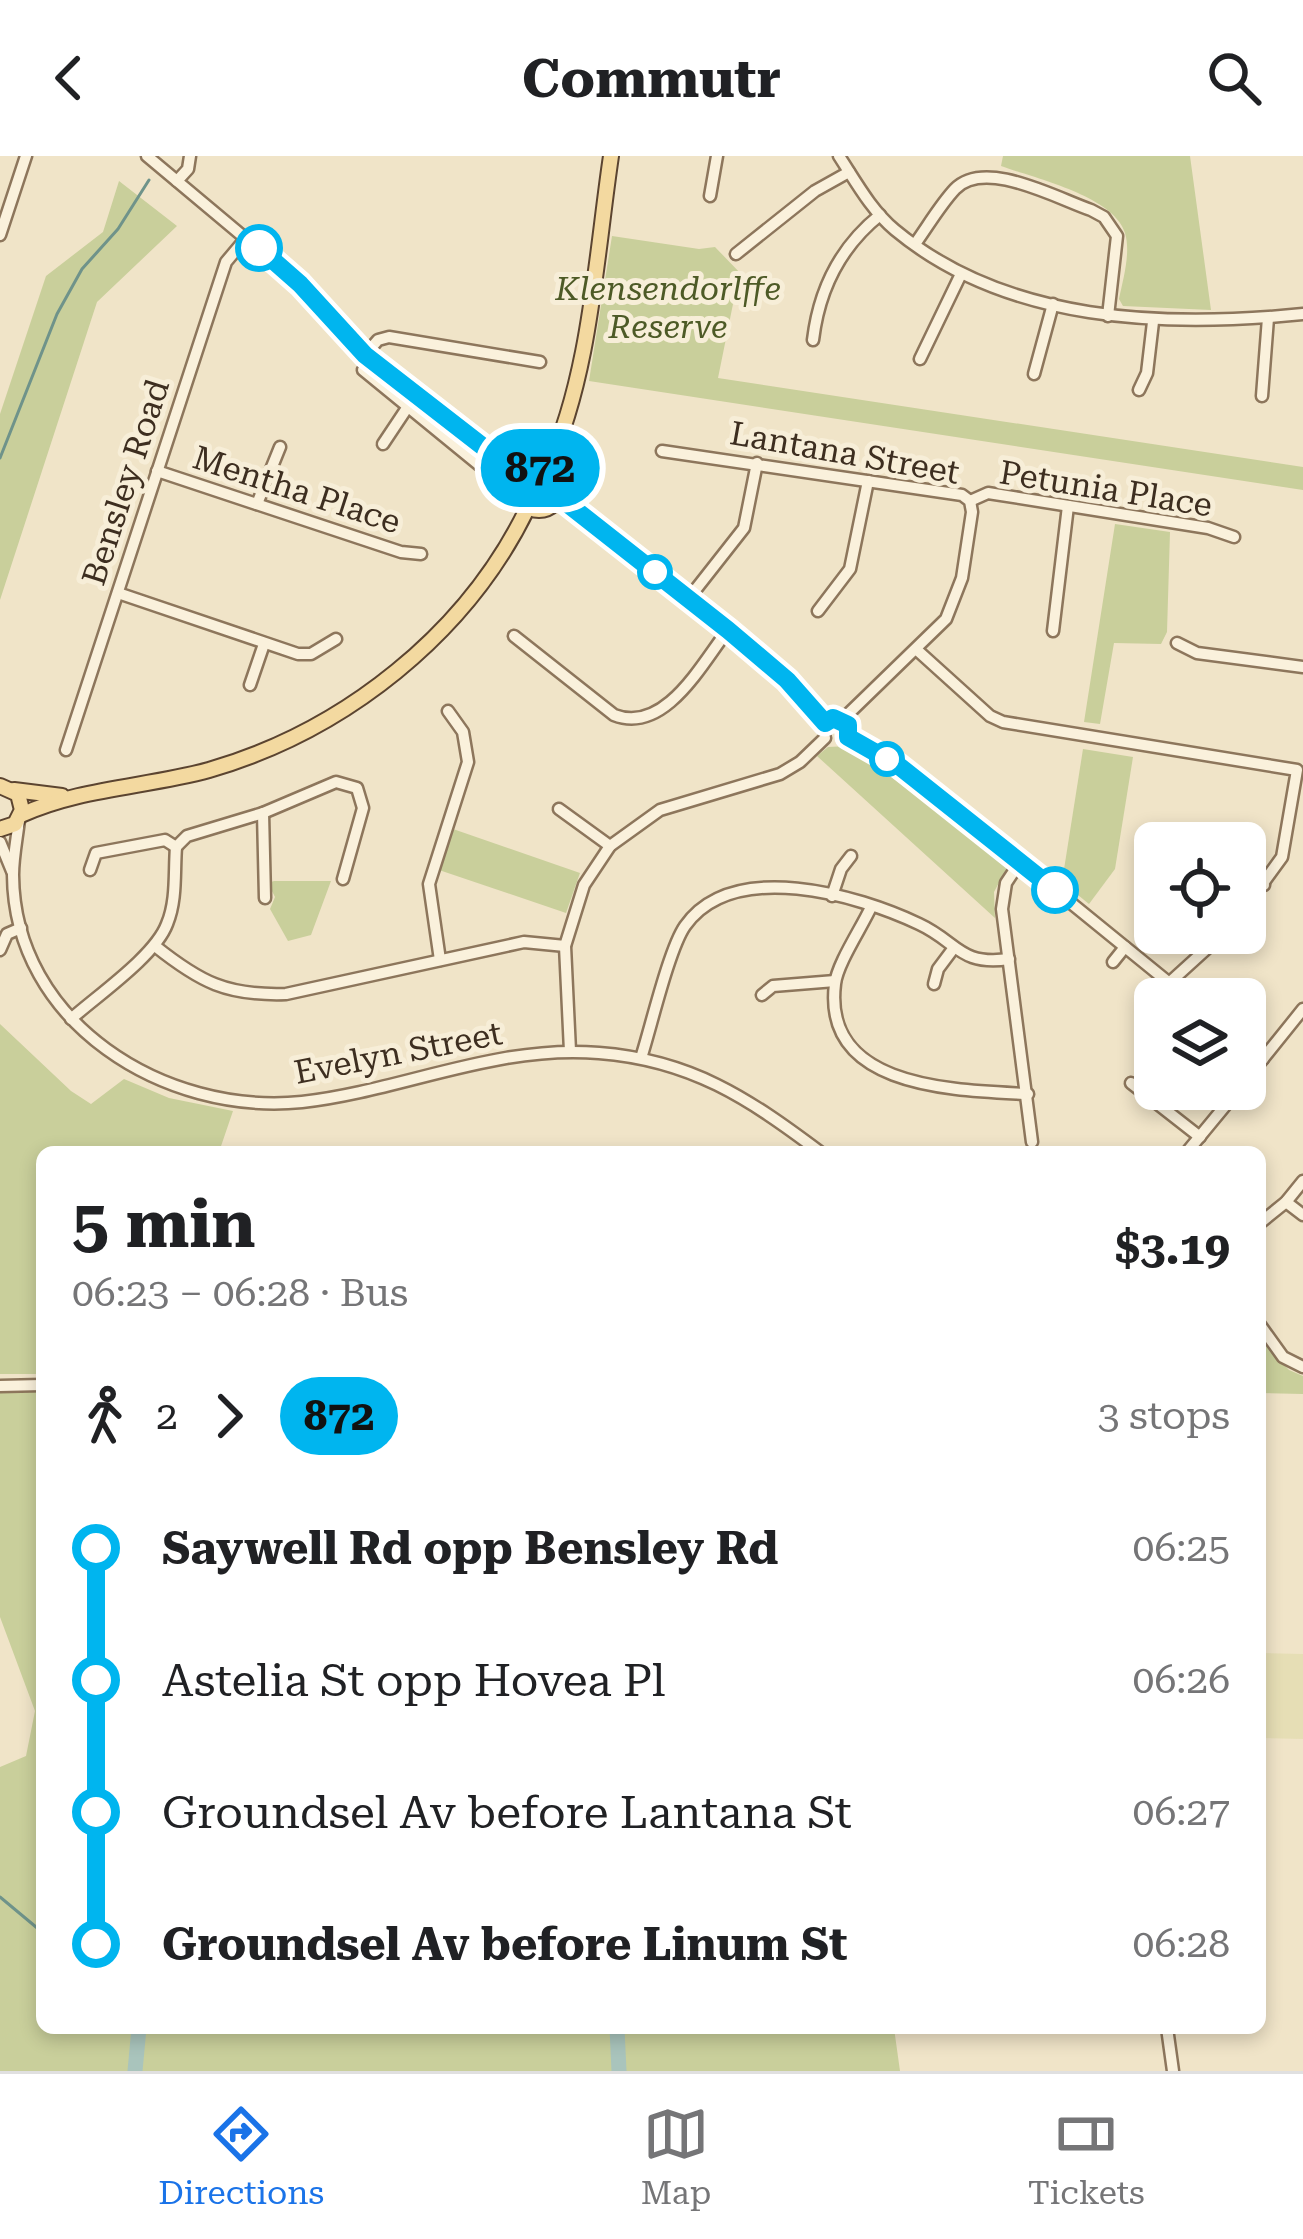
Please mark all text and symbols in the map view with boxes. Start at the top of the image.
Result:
icon: back [36,45,102,111]
icon: search [1201,45,1267,111]
text: Commutr [522,47,781,110]
unlabelled marker [237,226,281,270]
park label: Klensendorlffe Reserve [554,269,781,346]
street label: Bensley Road [74,374,177,590]
street label: Lantana Street [727,413,963,492]
line badge: 872 [471,429,609,507]
street label: Mentha Place [188,438,405,541]
text: 872 [505,443,575,492]
street label: Petunia Place [997,452,1215,525]
unlabelled marker [639,556,671,588]
unlabelled marker [871,743,903,775]
map controls [1134,822,1266,1110]
button: locate [1134,822,1266,954]
unlabelled marker [1033,868,1077,912]
button: layers [1134,978,1266,1110]
street label: Evelyn Street [291,1013,505,1092]
text: 5 min [72,1186,255,1263]
text: $3.19 [1115,1222,1230,1275]
text: 06:23 – 06:28 · Bus [72,1270,408,1316]
icon: walk [72,1383,138,1449]
icon: forward [196,1383,262,1449]
text: 872 [304,1391,374,1440]
text: 2 [156,1393,178,1439]
text: 3 stops [1098,1393,1230,1439]
text: Saywell Rd opp Bensley Rd [162,1522,778,1575]
text: 06:25 [1133,1525,1230,1571]
text: Astelia St opp Hovea Pl [162,1654,665,1707]
text: 06:26 [1133,1657,1230,1703]
text: Groundsel Av before Lantana St [162,1786,852,1839]
text: 06:27 [1133,1789,1230,1835]
text: Groundsel Av before Linum St [162,1918,848,1971]
text: 06:28 [1133,1921,1230,1967]
tab: Directions [158,2101,324,2212]
tab: Map [641,2101,711,2212]
tab: Tickets [1028,2101,1145,2212]

